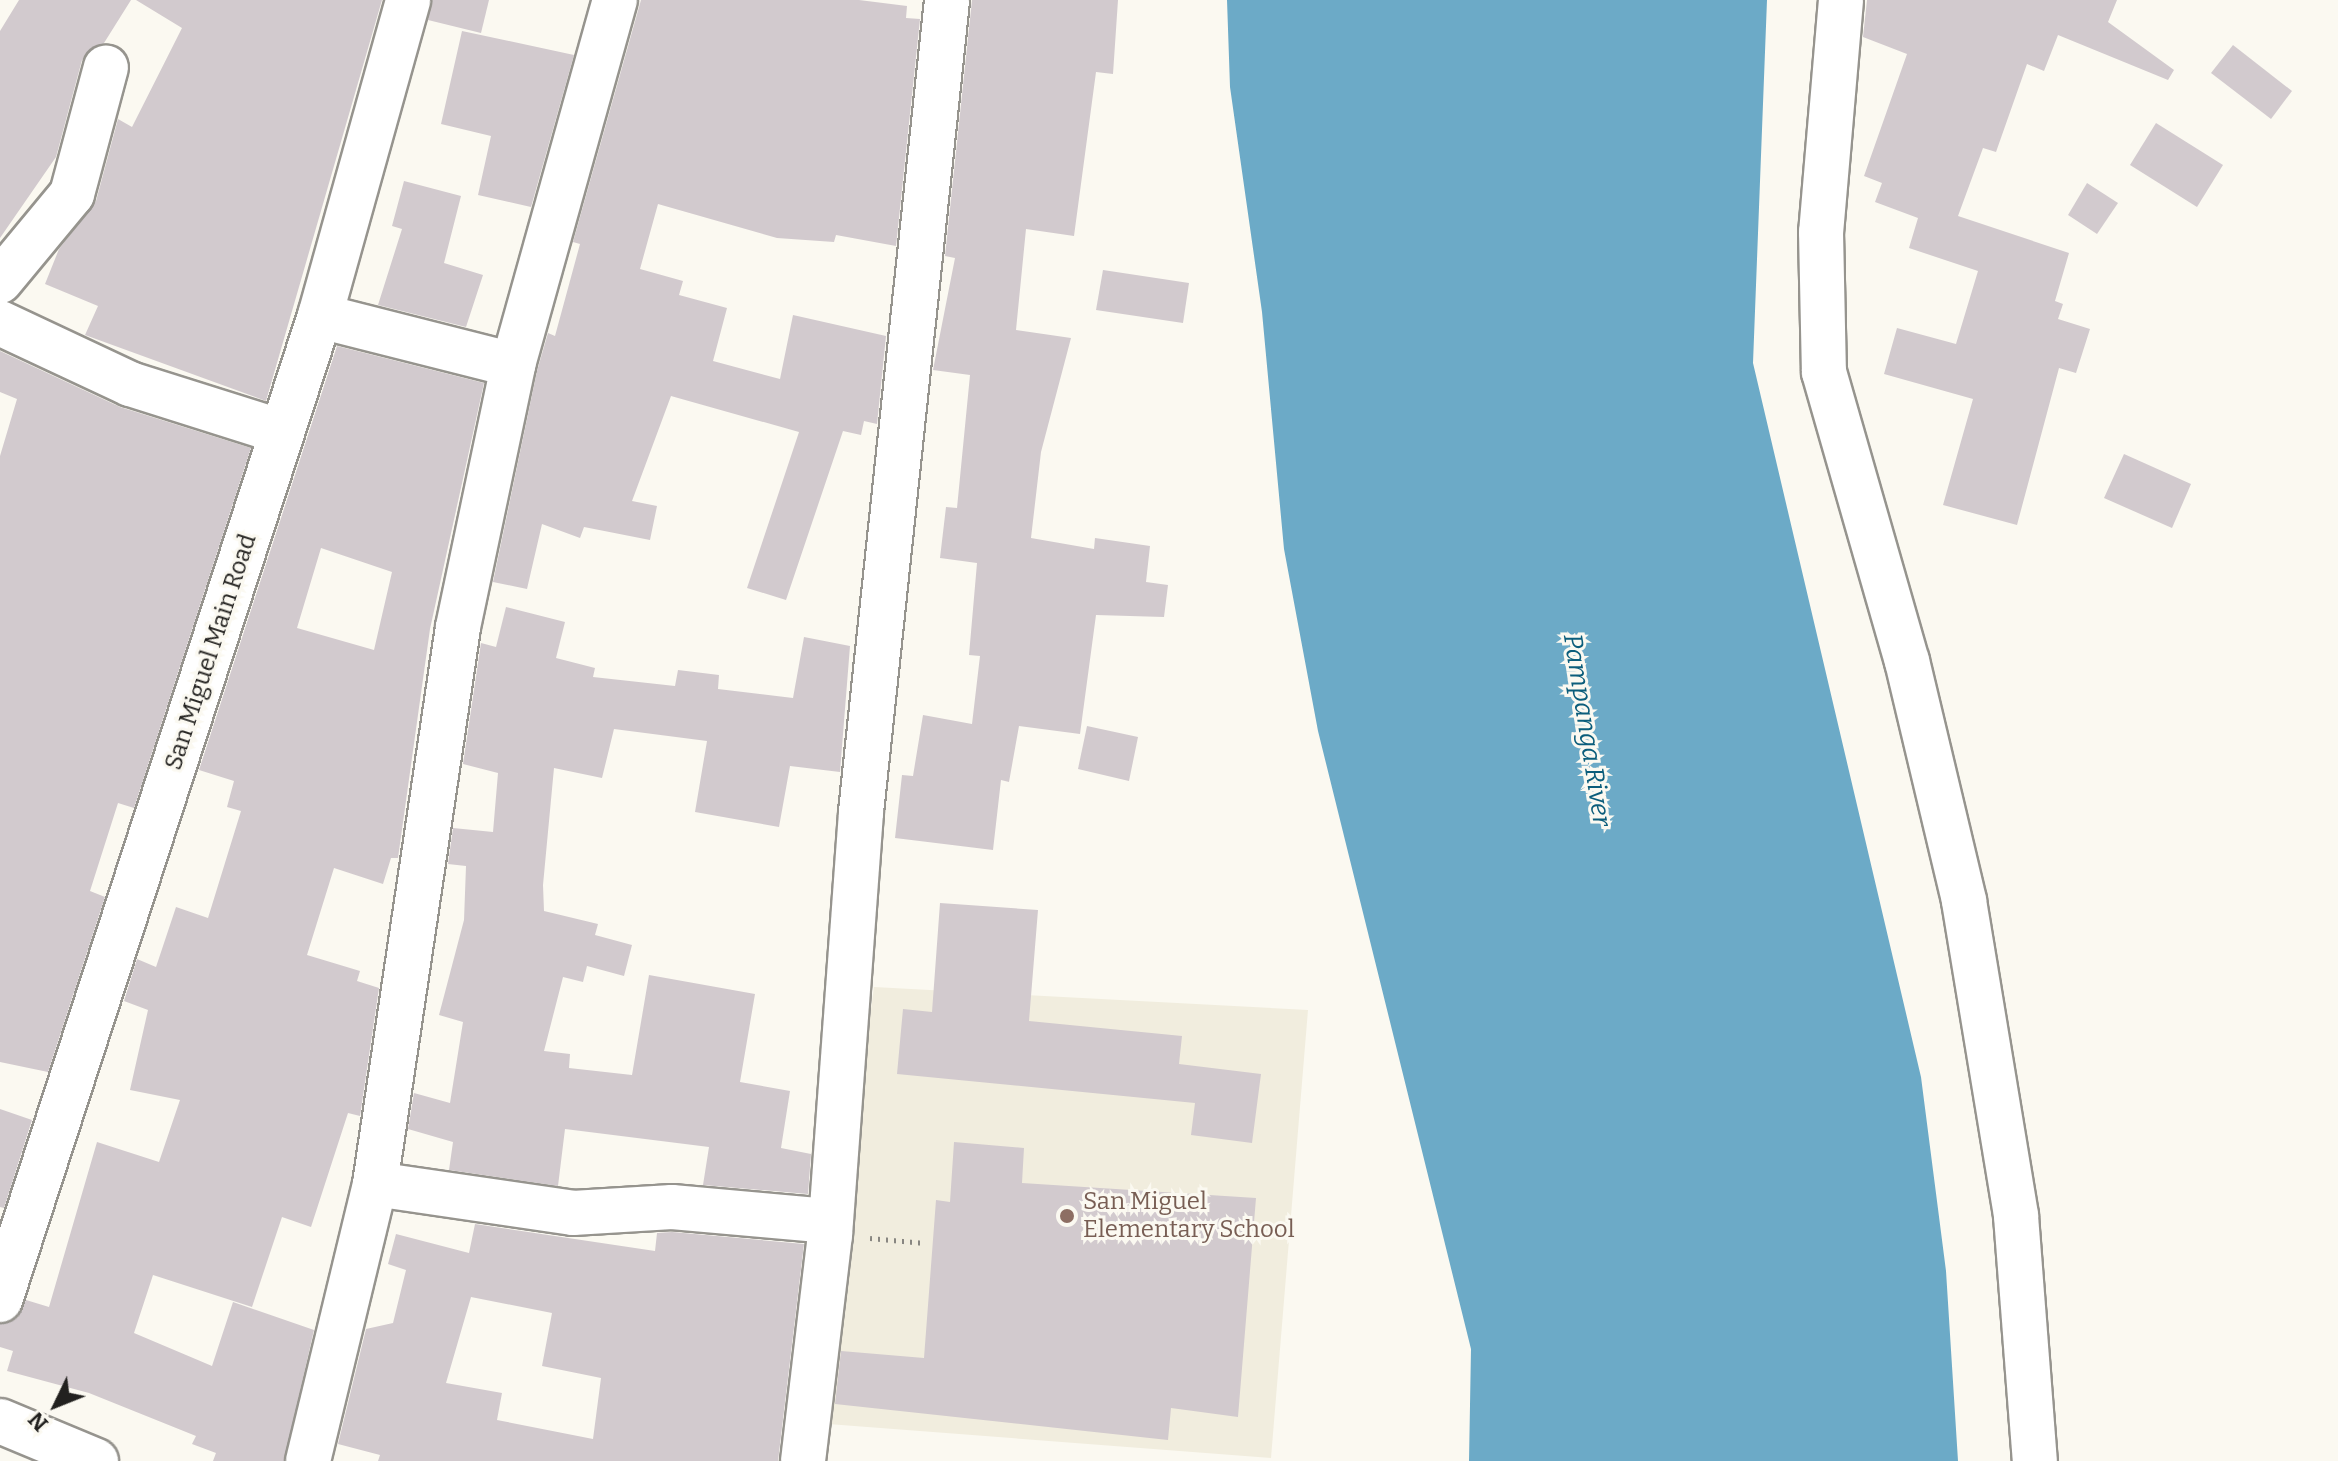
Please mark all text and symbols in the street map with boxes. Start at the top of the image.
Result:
street label: San Miguel Main Road [159,530,263,774]
water label: Pampanga River [1556,631,1618,829]
place label: San Miguel Elementary School [1083,1188,1295,1244]
marker: San Miguel Elementary School [1058,1207,1076,1225]
north arrow [16,1365,96,1445]
text: N [22,1406,54,1437]

